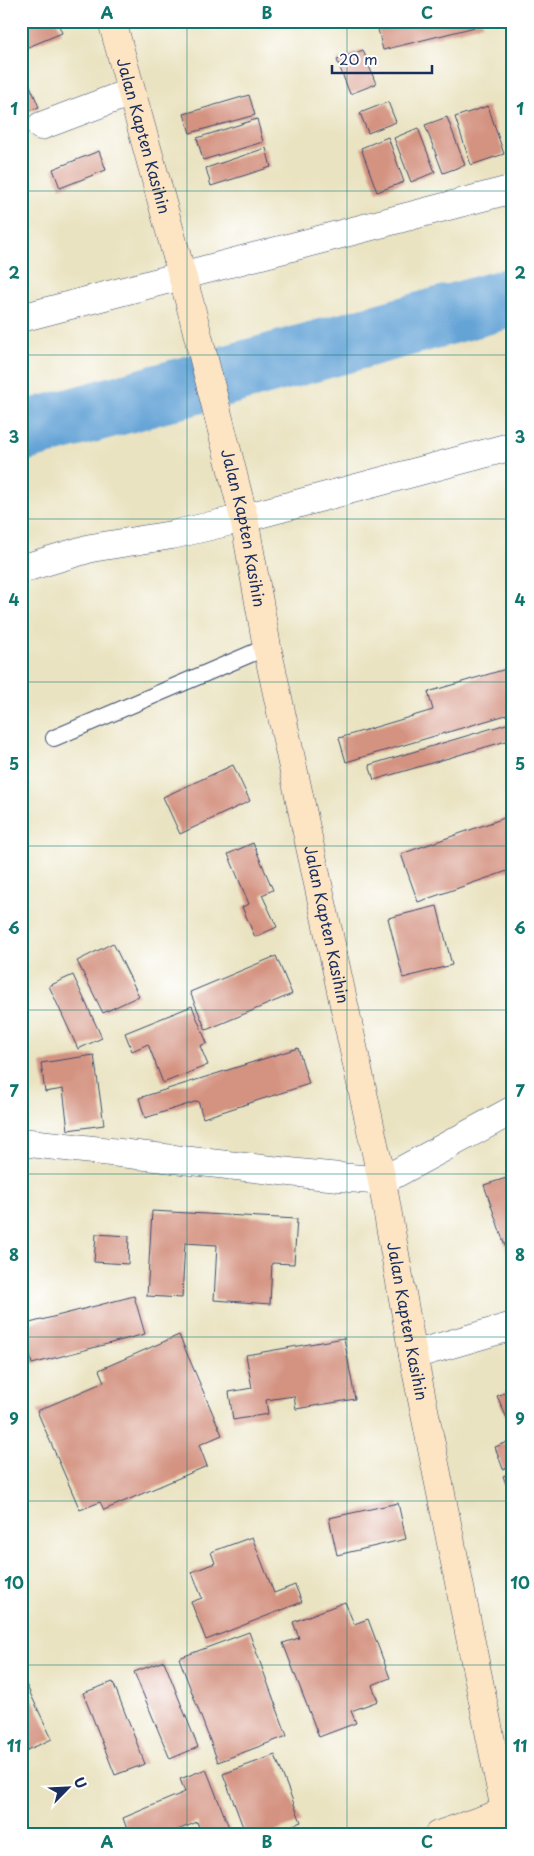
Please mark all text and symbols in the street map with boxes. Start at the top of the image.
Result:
text: A [101,0,114,24]
text: B [262,0,273,24]
text: C [421,0,433,24]
scale bar [332,42,432,74]
text: 20 m [339,47,378,70]
street label: Jalan Kapten Kasihin [112,55,178,216]
text: 1 [10,96,18,120]
text: 1 [516,96,524,120]
text: 2 [8,260,20,284]
text: 2 [514,260,526,284]
text: 3 [9,424,19,448]
text: 3 [515,424,525,448]
street label: Jalan Kapten Kasihin [216,446,273,609]
text: 4 [9,587,20,611]
text: 4 [515,587,526,611]
text: 5 [9,751,19,775]
text: 5 [515,751,525,775]
street label: Jalan Kapten Kasihin [299,843,356,1005]
text: 6 [8,915,20,939]
text: 6 [514,915,526,939]
text: 7 [9,1078,19,1102]
text: 7 [515,1078,525,1102]
street label: Jalan Kapten Kasihin [382,1240,435,1403]
text: 8 [9,1242,19,1266]
text: 8 [515,1242,525,1266]
text: 9 [9,1406,19,1430]
text: 9 [515,1406,525,1430]
text: 10 [4,1570,24,1594]
text: 10 [510,1570,530,1594]
text: 11 [7,1733,21,1757]
text: 11 [513,1733,527,1757]
north arrow [42,1764,92,1814]
text: U [69,1773,92,1792]
text: A [101,1829,114,1853]
text: B [262,1829,273,1853]
text: C [421,1829,433,1853]

